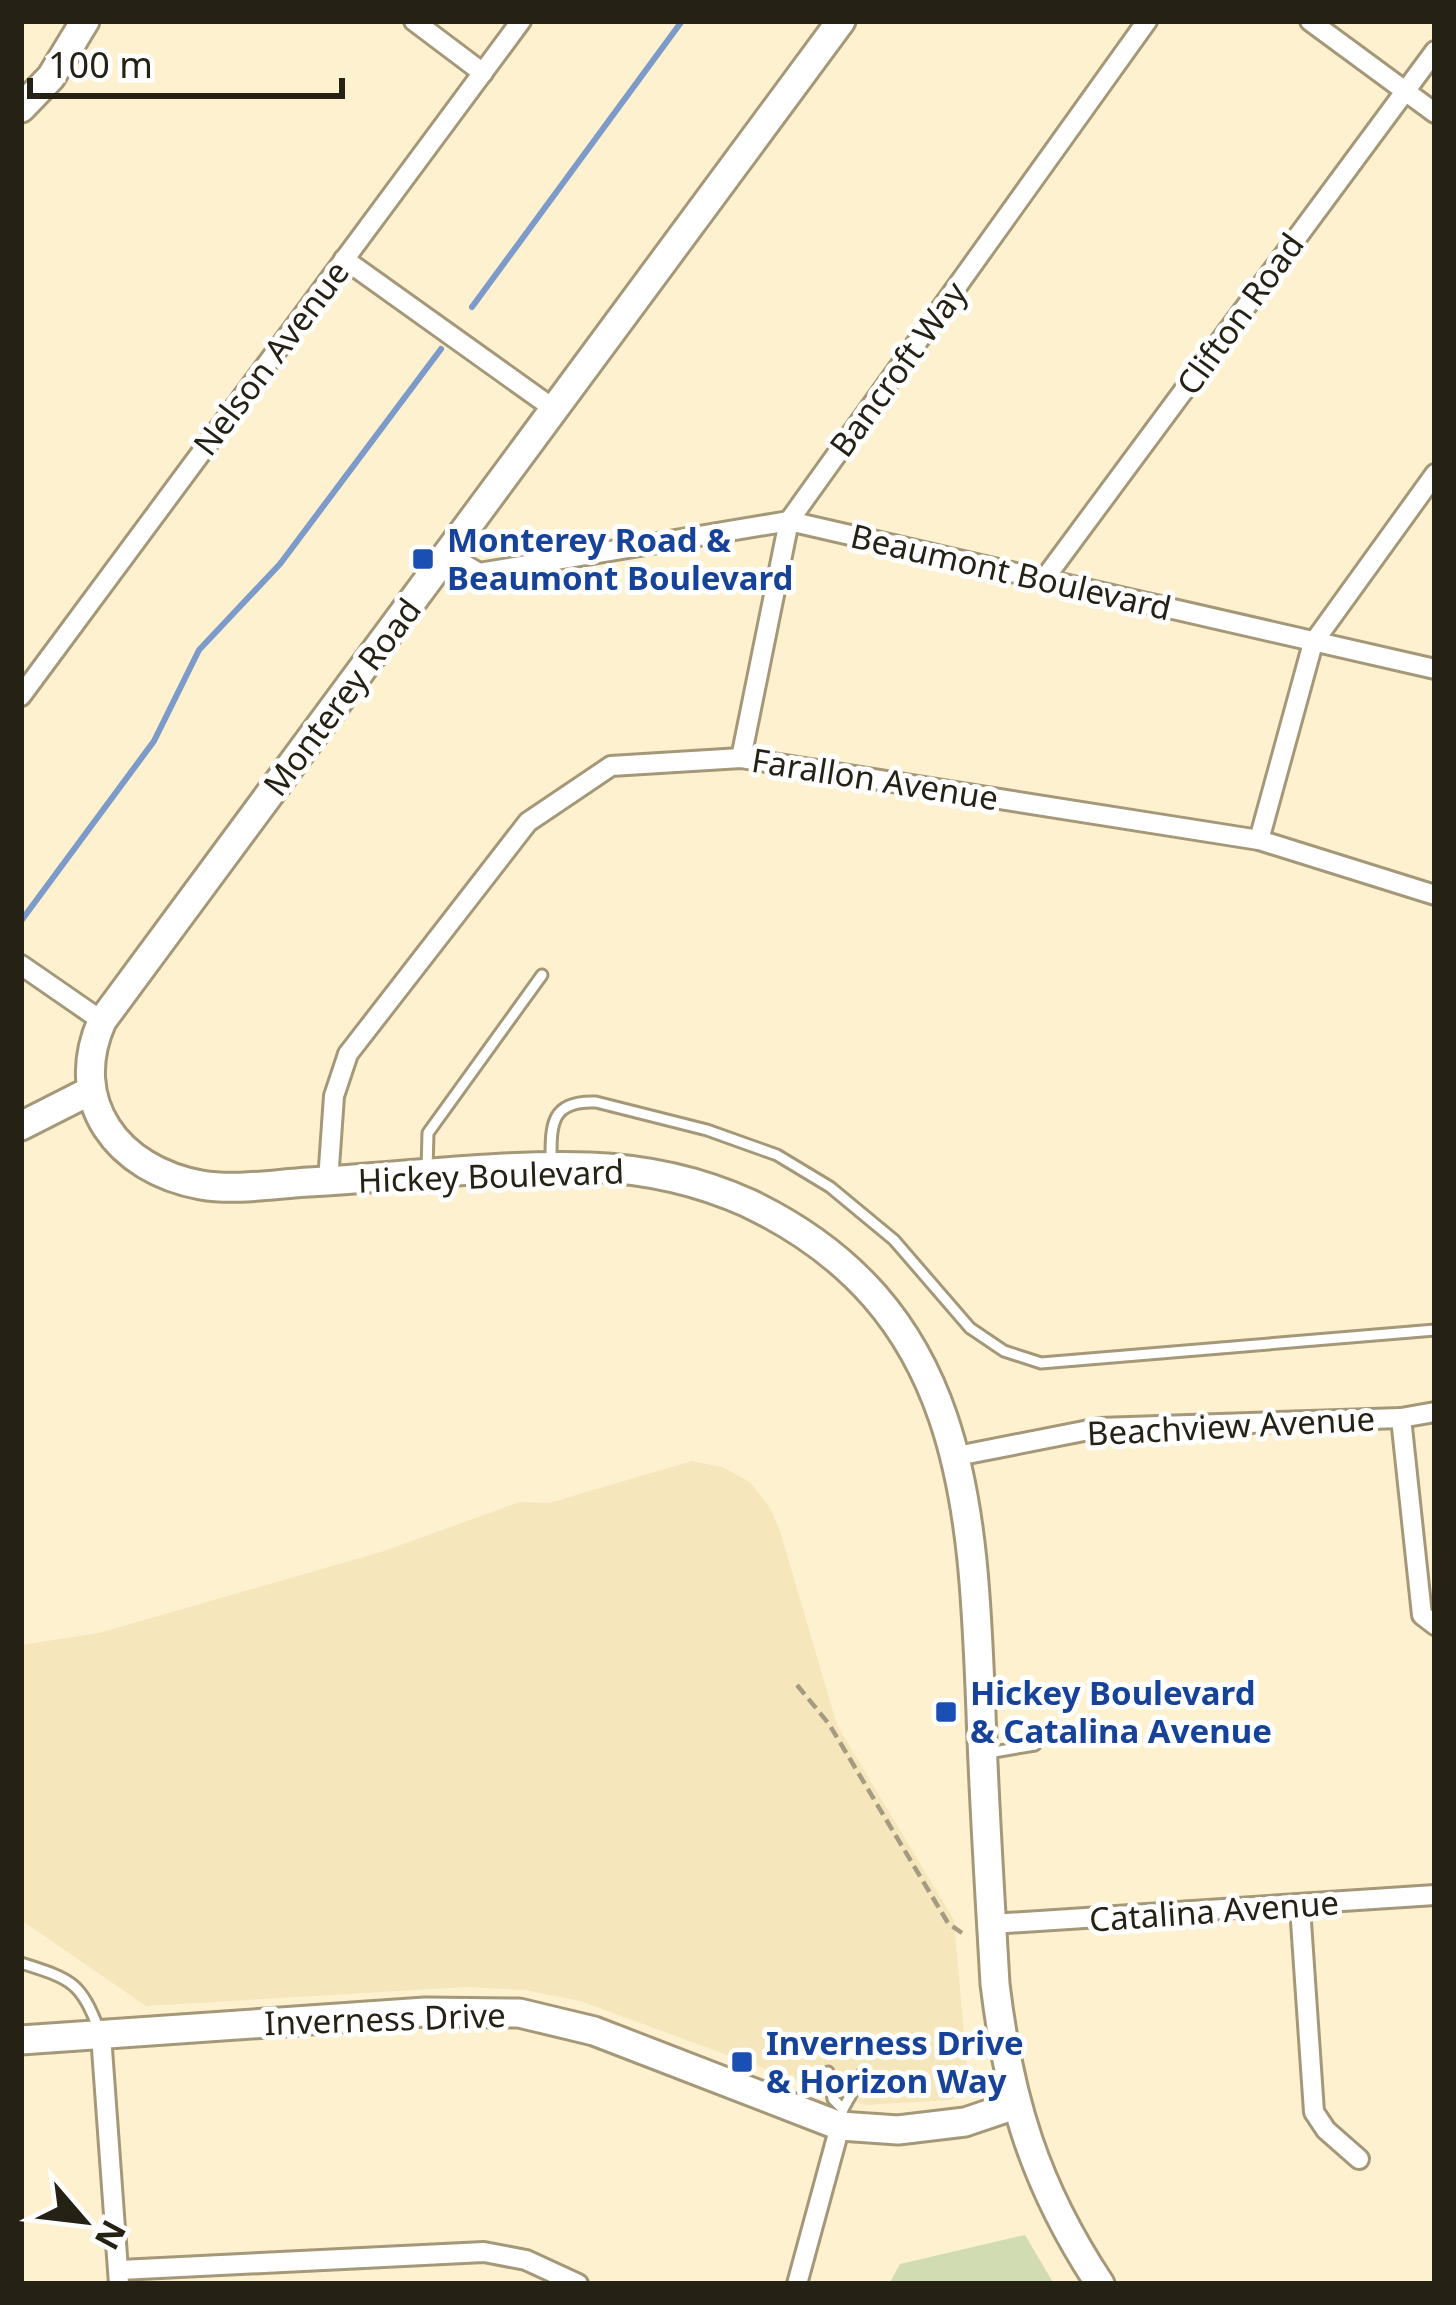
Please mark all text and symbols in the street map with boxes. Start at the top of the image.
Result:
scale bar [30,24,342,98]
text: 100 m [48,40,153,89]
street label: Clifton Road [1166,224,1313,404]
street label: Nelson Avenue [183,251,359,464]
street label: Bancroft Way [819,272,977,465]
street label: Beaumont Boulevard [846,513,1176,630]
place label: Monterey Road & Beaumont Boulevard [447,517,793,600]
marker: Monterey Road & Beaumont Boulevard [410,546,436,572]
street label: Monterey Road [252,589,431,805]
street label: Farallon Avenue [749,737,1002,820]
street label: Hickey Boulevard [357,1148,625,1203]
street label: Beachview Avenue [1086,1395,1376,1456]
place label: Hickey Boulevard & Catalina Avenue [970,1670,1272,1753]
marker: Hickey Boulevard & Catalina Avenue [933,1699,959,1725]
street label: Catalina Avenue [1088,1879,1340,1942]
street label: Inverness Drive [264,1992,506,2045]
place label: Inverness Drive & Horizon Way [766,2020,1024,2103]
marker: Inverness Drive & Horizon Way [729,2049,755,2075]
north arrow [24,2161,144,2281]
text: N [85,2213,137,2258]

